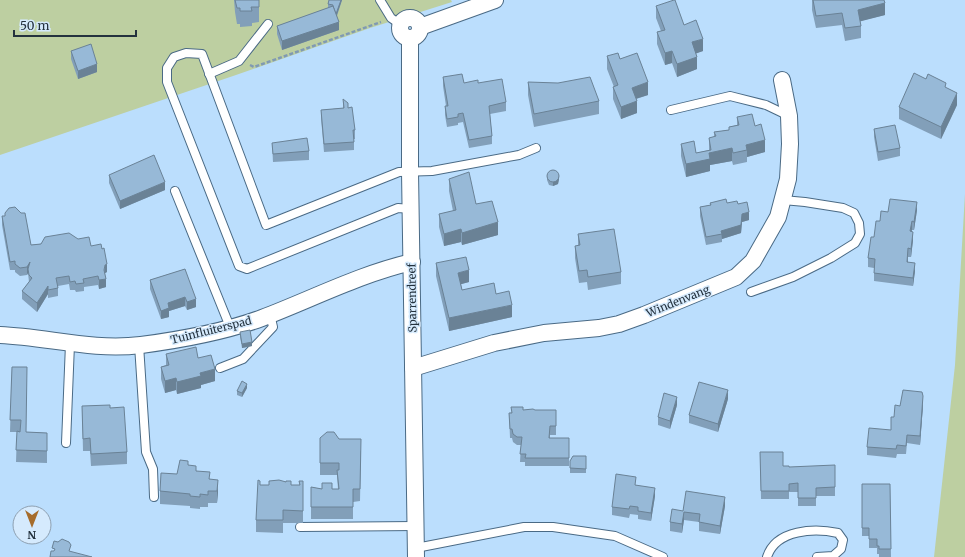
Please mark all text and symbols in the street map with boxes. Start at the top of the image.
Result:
scale bar [14,12,136,38]
text: 50 m [20,18,49,33]
street label: Sparrendreef [404,263,420,333]
street label: Windenvang [643,282,712,320]
street label: Tuinfluiterspad [169,313,253,347]
north arrow [12,505,52,545]
text: N [27,528,36,542]

